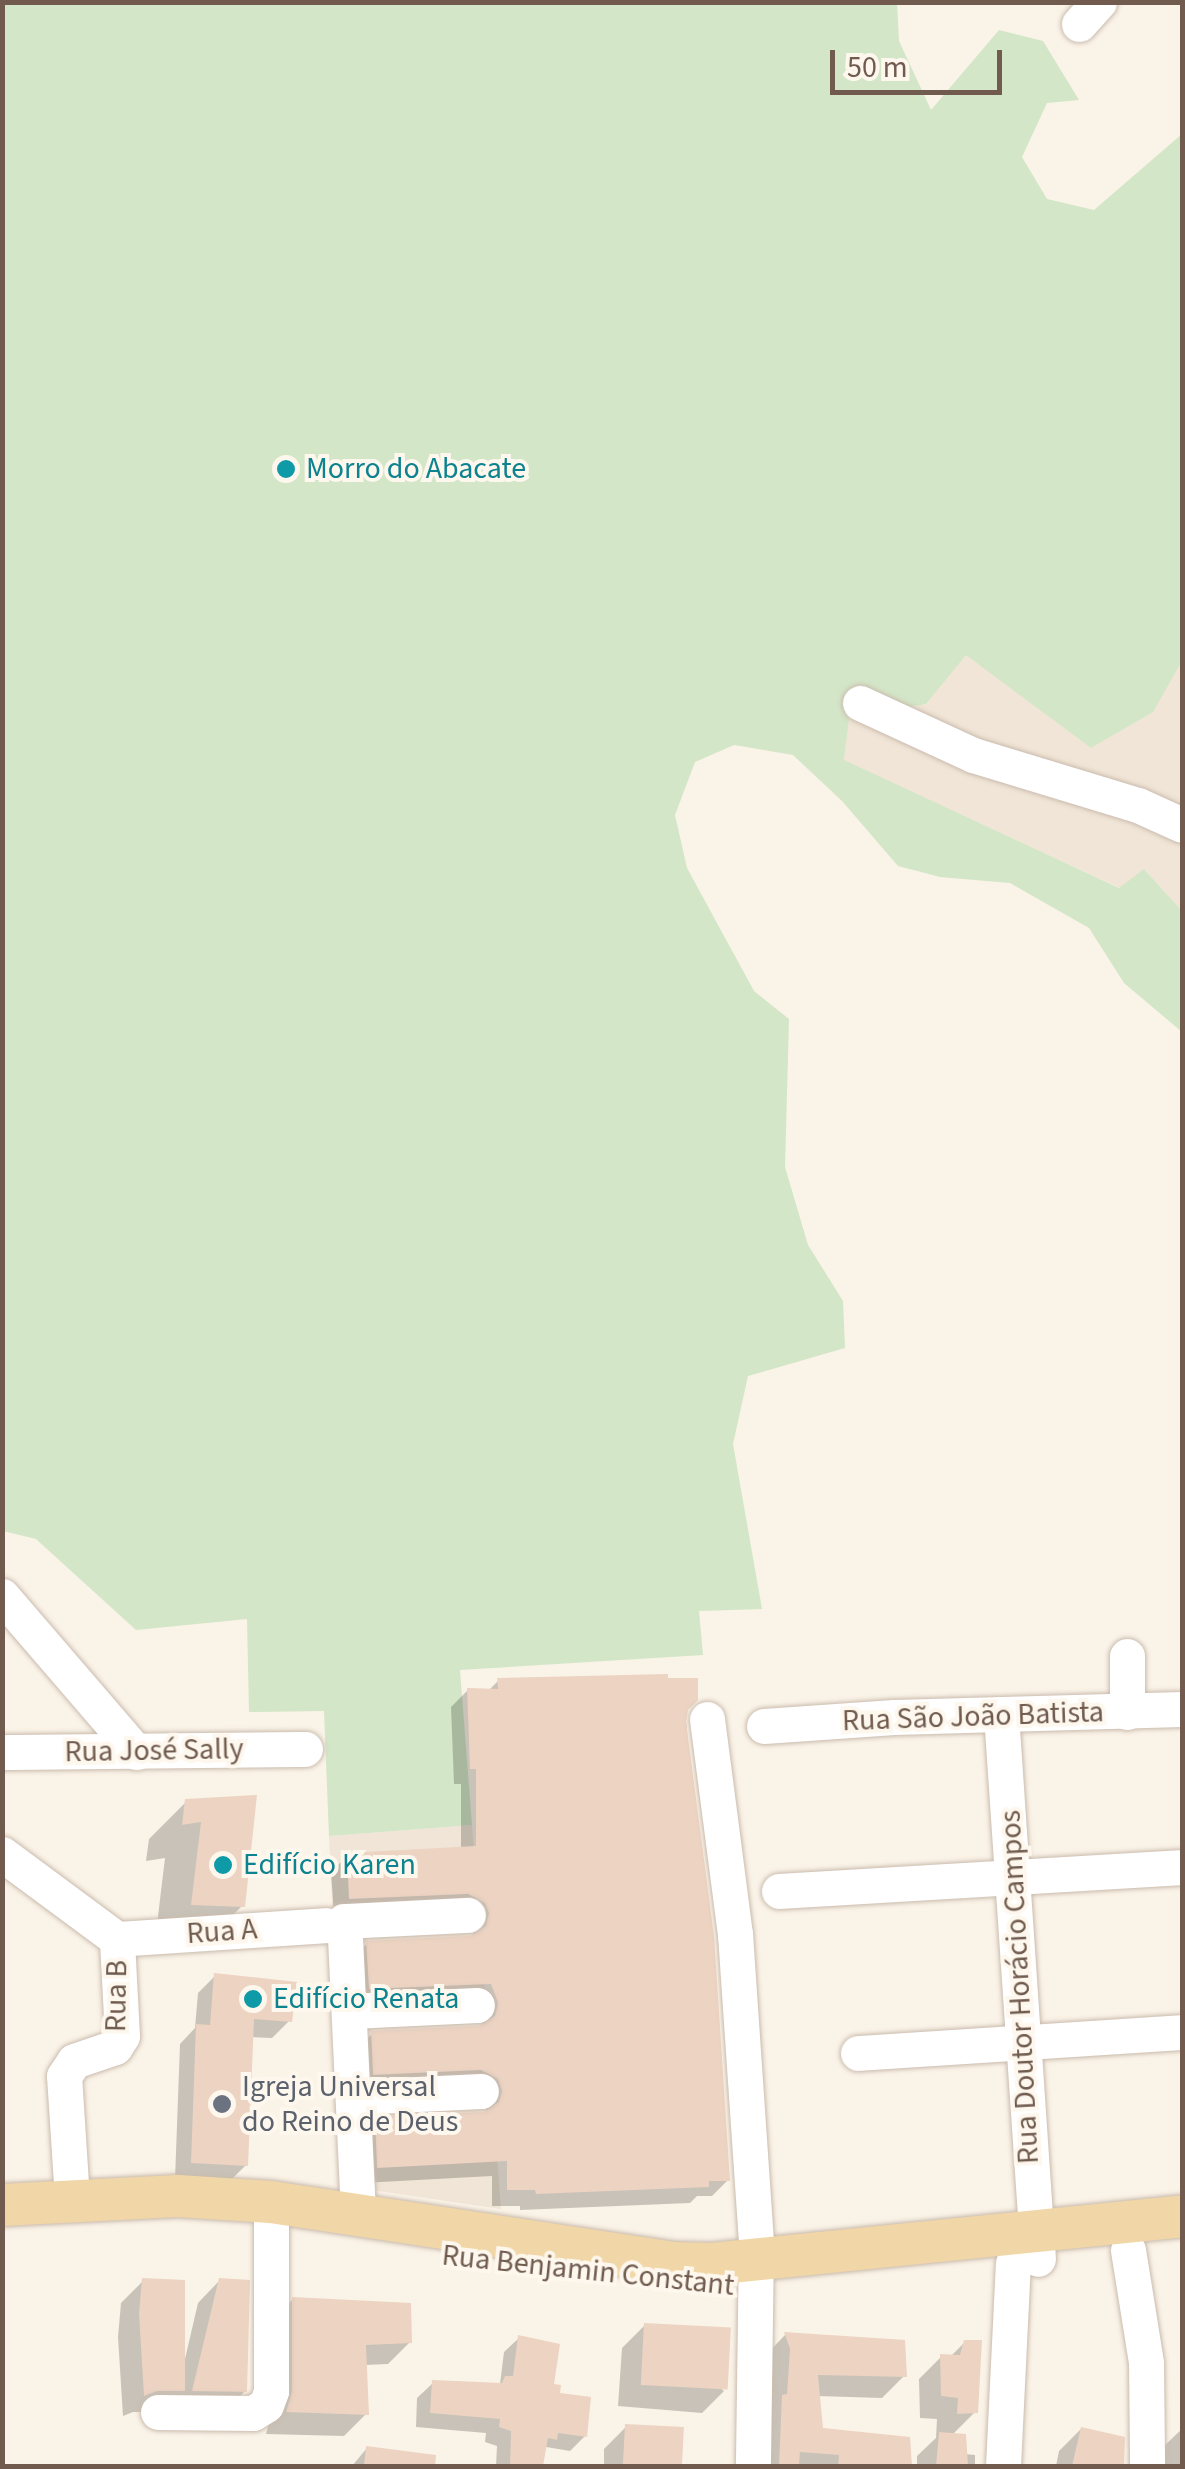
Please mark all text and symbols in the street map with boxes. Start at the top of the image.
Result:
scale bar [835,30,1008,92]
text: 50 m [847,46,908,89]
place label: Morro do Abacate [306,451,526,487]
marker: Morro do Abacate [275,458,297,480]
street label: Rua São João Batista [841,1694,1105,1740]
street label: Rua José Sally [64,1731,244,1771]
street label: Rua Doutor Horácio Campos [993,1809,1047,2165]
place label: Edifício Karen [243,1847,416,1883]
marker: Edifício Karen [212,1854,234,1876]
street label: Rua A [185,1912,259,1952]
street label: Rua B [98,1960,136,2032]
place label: Edifício Renata [273,1981,459,2017]
marker: Edifício Renata [242,1988,264,2010]
place label: Igreja Universal do Reino de Deus [242,2069,458,2140]
marker: Igreja Universal do Reino de Deus [211,2093,233,2115]
street label: Rua Benjamin Constant [440,2238,736,2304]

